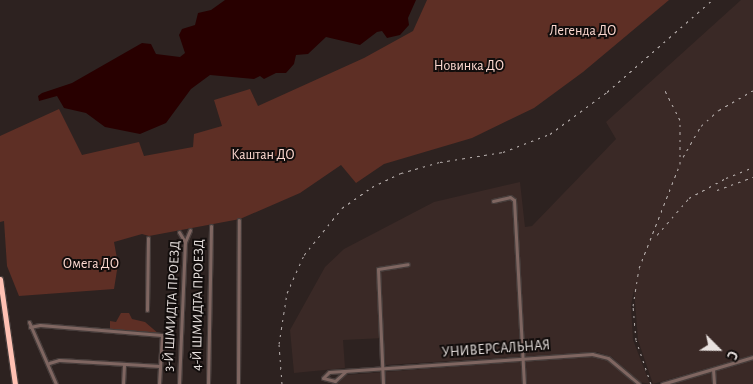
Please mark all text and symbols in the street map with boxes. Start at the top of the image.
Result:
park label: Легенда ДО [549,23,617,39]
park label: Новинка ДО [434,58,504,74]
park label: Каштан ДО [231,147,295,163]
street label: 4-Й ШМИДТА ПРОЕЗД [188,239,208,371]
street label: 3-Й ШМИДТА ПРОЕЗД [160,240,184,372]
park label: Омега ДО [63,256,119,272]
north arrow [693,324,743,374]
street label: УНИВЕРСАЛЬНАЯ [441,337,551,361]
text: С [724,349,740,361]

